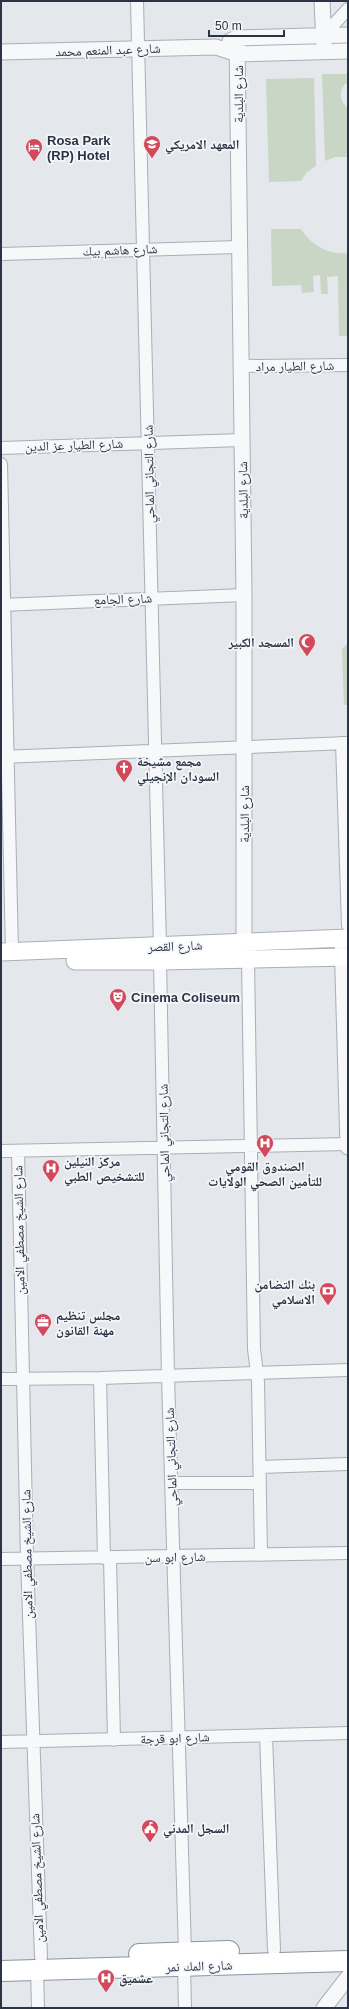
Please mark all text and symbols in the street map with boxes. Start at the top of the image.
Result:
scale bar [209,12,284,38]
text: 50 m [215,19,242,33]
street label: شارع عبد المنعم محمد [55,41,161,61]
street label: شارع البلدية [231,65,248,123]
place label: Rosa Park (RP) Hotel [47,133,111,163]
school or university icon: المعهد الامريكي [142,134,162,159]
hotel icon: Rosa Park (RP) Hotel [24,137,44,162]
place label: المعهد الامريكي [165,137,239,155]
street label: شارع هاشم بيك [82,241,158,261]
street label: شارع الطيار مراد [256,358,334,376]
street label: شارع التجاني الماحي [141,424,161,523]
street label: شارع الطيار عز الدين [25,436,124,456]
street label: شارع البلدية [235,461,253,519]
street label: شارع الجامع [94,590,152,610]
mosque icon: المسجد الكبير [297,632,317,657]
place label: المسجد الكبير [227,635,294,650]
place label: مجمع مشيخة السودان الإنجيلي [137,754,219,787]
church icon: مجمع مشيخة السودان الإنجيلي [114,758,134,783]
street label: شارع البلدية [237,785,254,843]
street label: شارع القصر [146,938,203,956]
theatre icon: Cinema Coliseum [108,987,128,1012]
place label: Cinema Coliseum [131,990,240,1005]
street label: شارع التجاني الماحي [156,1083,176,1182]
hospital icon: الصندوق القومي للتأمين الصحي الولايات [255,1133,275,1158]
place label: مركز النيلين للتشخيص الطبي [64,1154,145,1187]
hospital icon: مركز النيلين للتشخيص الطبي [41,1158,61,1183]
place label: الصندوق القومي للتأمين الصحي الولايات [208,1159,322,1192]
street label: شارع الشيخ مصطفي الامين [10,1165,31,1295]
place label: بنك التضامن الاسلامي [254,1277,315,1310]
bank icon: بنك التضامن الاسلامي [318,1281,338,1306]
place label: مجلس تنظيم مهنة القانون [56,1308,120,1338]
office icon: مجلس تنظيم مهنة القانون [33,1312,53,1337]
street label: شارع التجاني الماحي [162,1407,184,1507]
street label: شارع الشيخ مصطفي الامين [18,1489,39,1619]
street label: شارع ابو سن [144,1549,206,1567]
street label: شارع ابو قرجة [140,1729,210,1749]
street label: شارع الشيخ مصطفي الامين [27,1813,50,1943]
public building icon: السجل المدني [140,1818,160,1843]
place label: السجل المدني [163,1821,229,1839]
street label: شارع المك نمر [164,1957,233,1977]
hospital icon: عشميق [96,1968,116,1993]
place label: عشميق [119,1971,153,1987]

